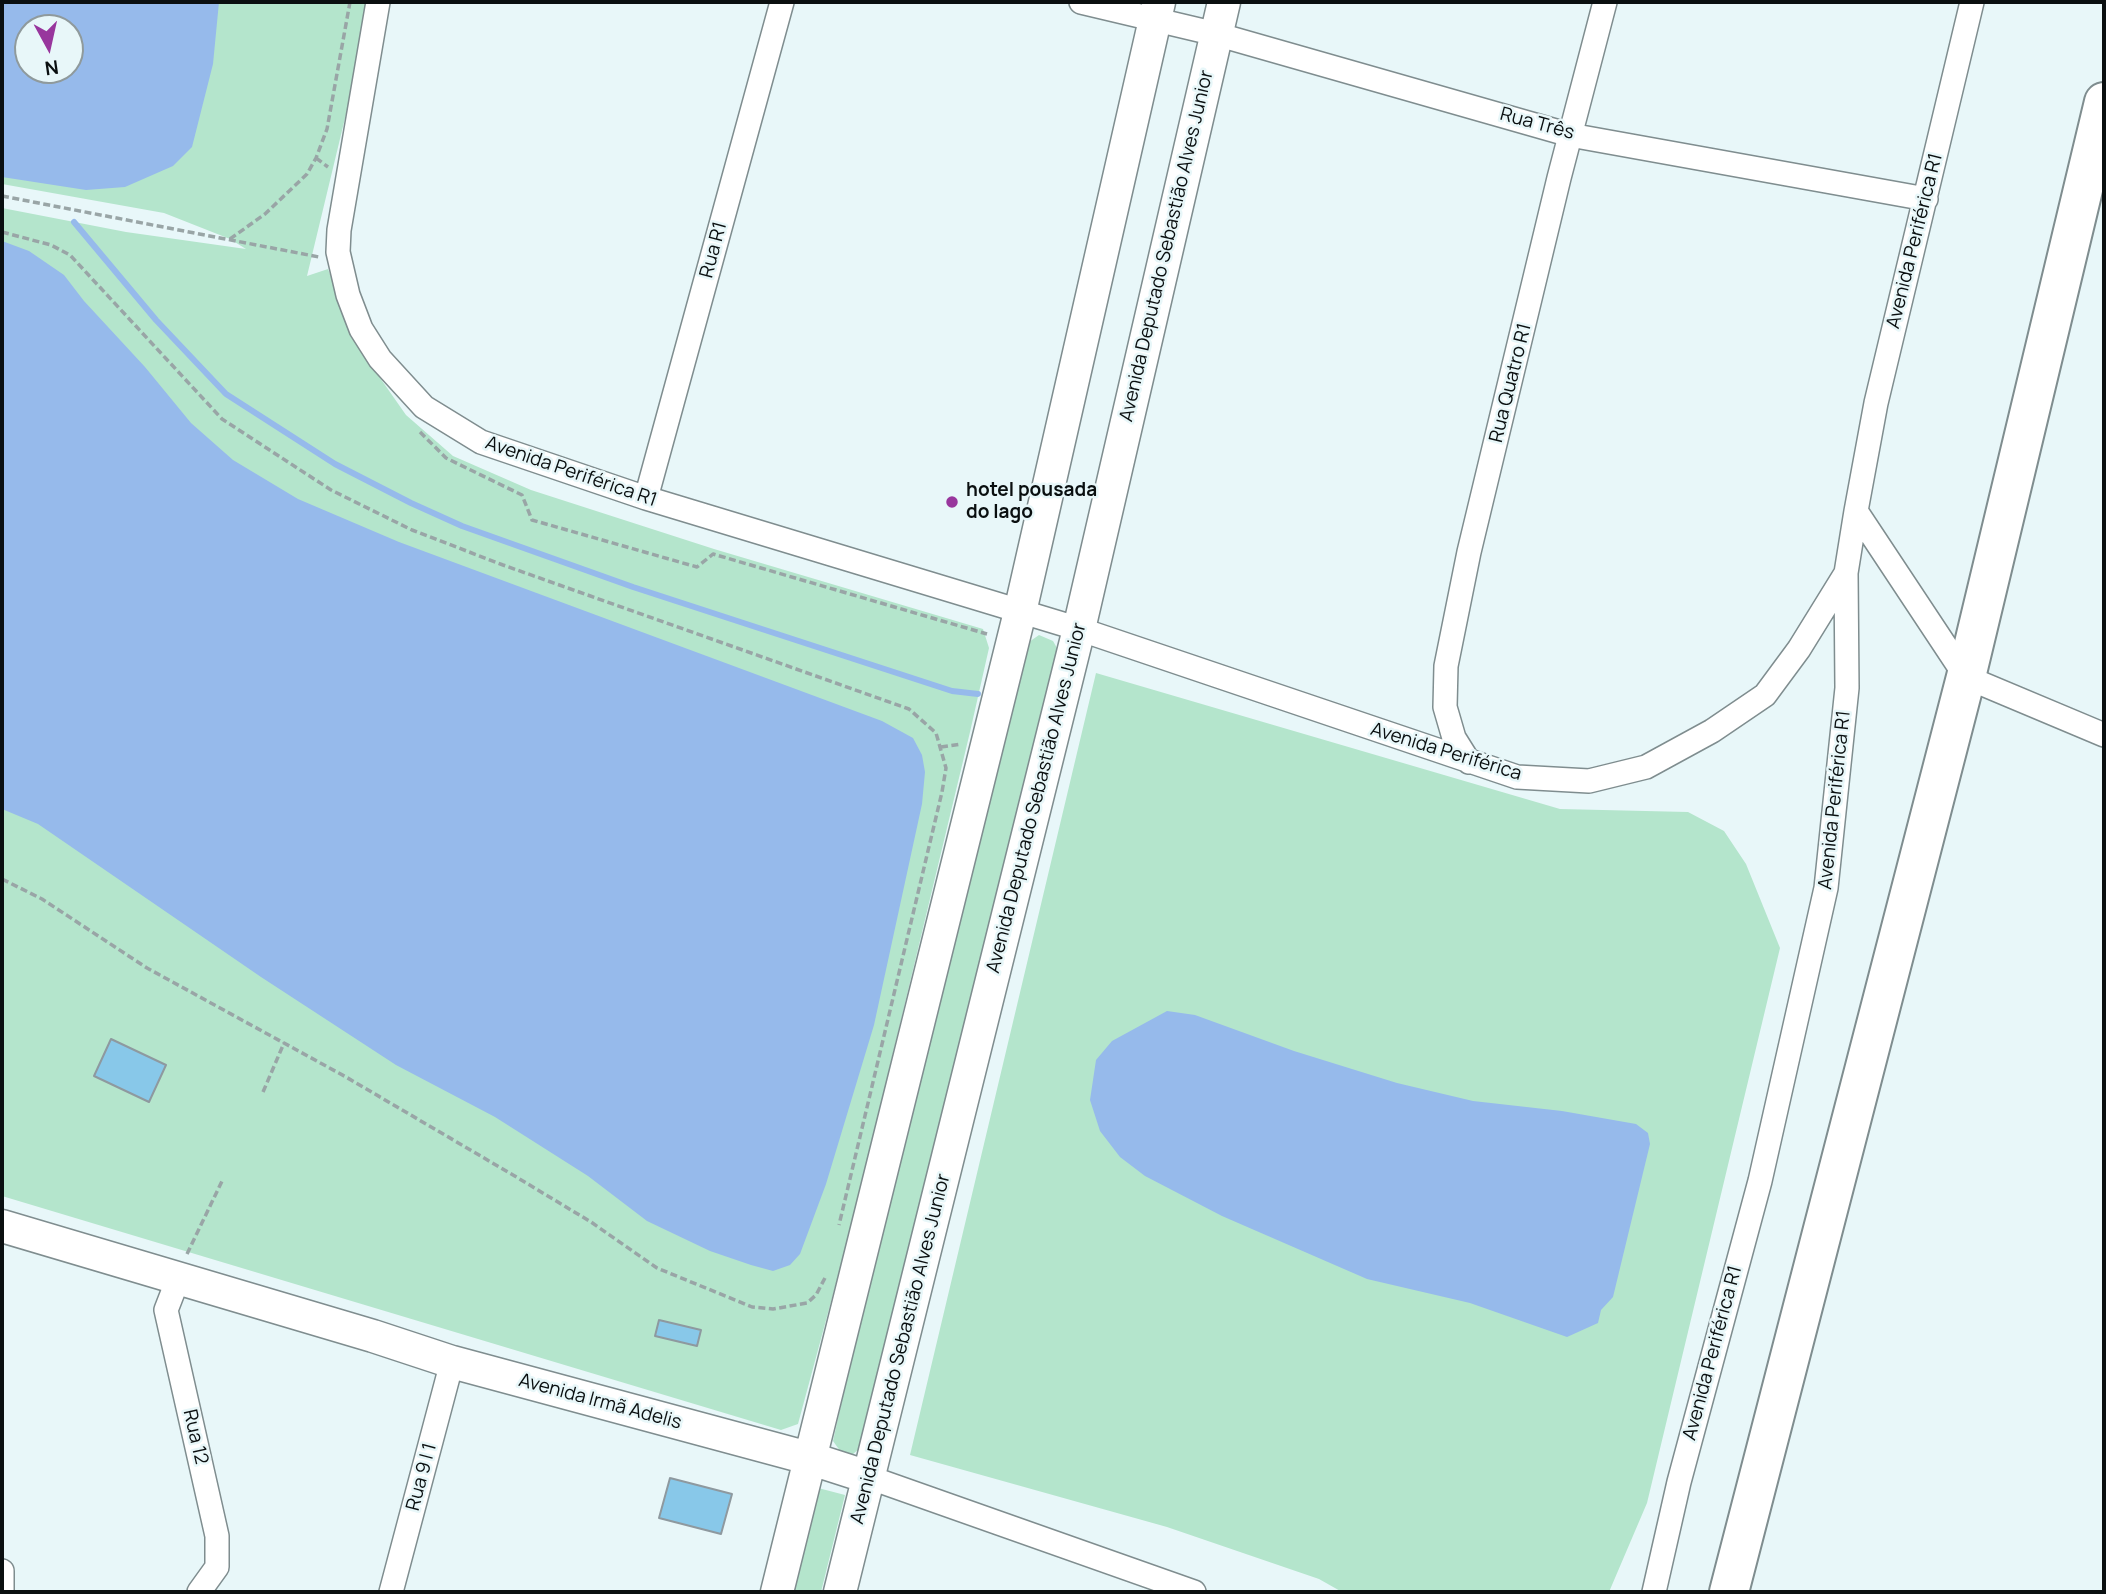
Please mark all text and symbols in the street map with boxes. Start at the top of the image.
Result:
north arrow [14,14,84,84]
text: N [43,54,60,82]
street label: Avenida Deputado Sebastião Alves Junior [1115,68,1219,424]
street label: Rua Três [1497,103,1577,145]
street label: Avenida Periférica R1 [1882,151,1948,331]
street label: Rua R1 [696,220,732,280]
street label: Rua Quatro R1 [1485,321,1537,445]
street label: Avenida Periférica R1 [482,432,660,512]
place label: hotel pousada do lago [966,480,1097,524]
marker: hotel pousada do lago [944,494,960,510]
street label: Avenida Deputado Sebastião Alves Junior [982,621,1092,975]
street label: Avenida Periférica R1 [1814,709,1856,891]
street label: Avenida Periférica [1368,718,1524,786]
street label: Avenida Deputado Sebastião Alves Junior [846,1172,956,1526]
street label: Avenida Periférica R1 [1679,1263,1747,1443]
street label: Avenida Irmã Adelis [516,1369,684,1435]
street label: Rua 12 [178,1407,212,1467]
street label: Rua 9 I 1 [402,1441,442,1513]

